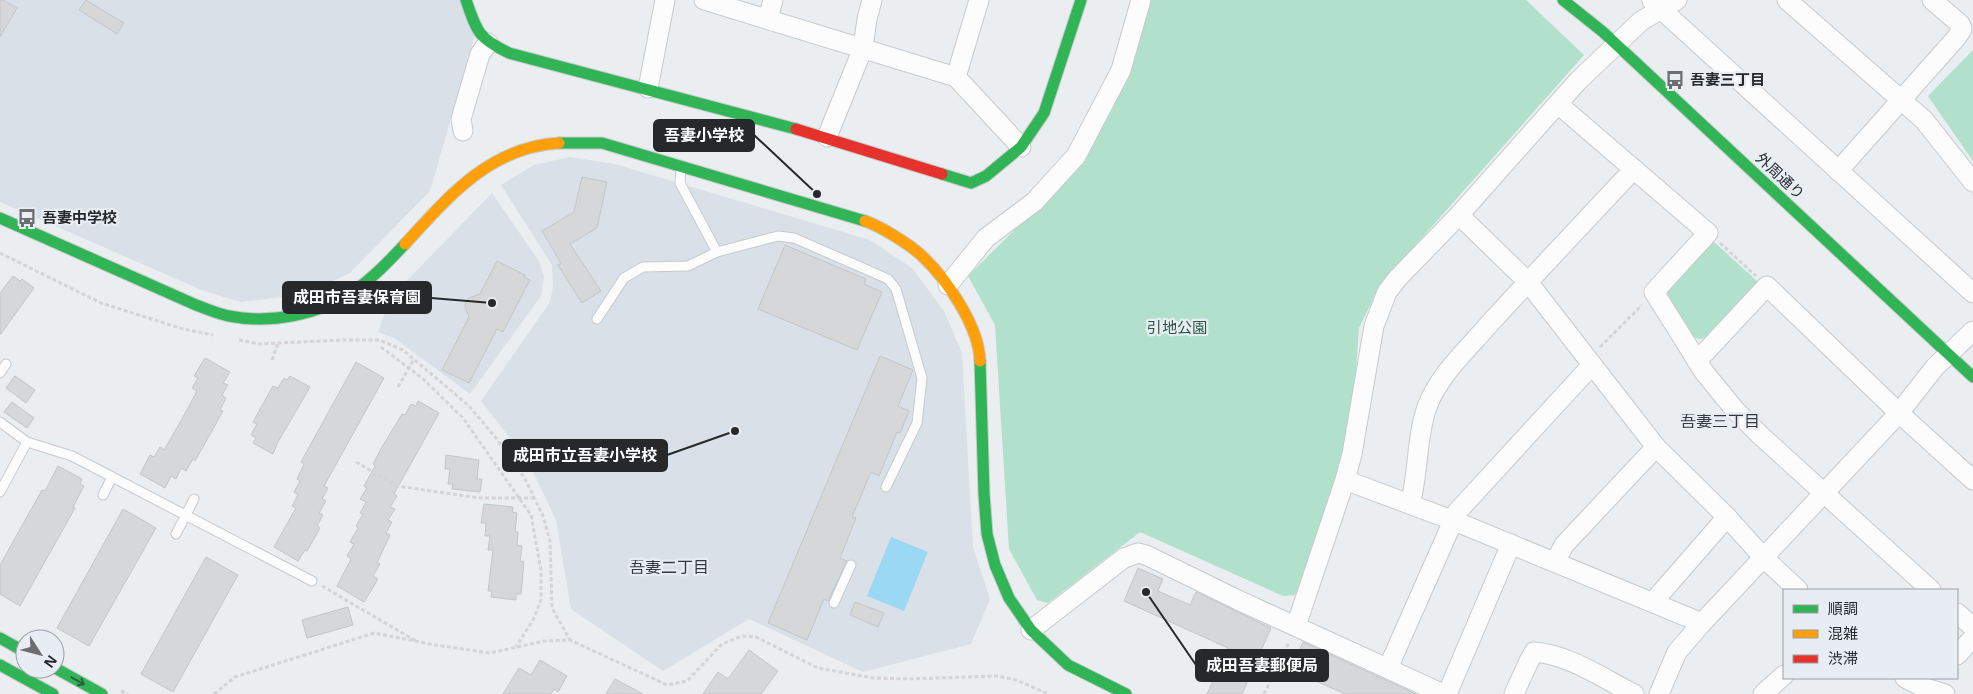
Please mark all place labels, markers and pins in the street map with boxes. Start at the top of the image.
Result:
bus stop icon: 吾妻三丁目 [1664,69,1686,91]
place label: 吾妻三丁目 [1690,69,1765,89]
callout: 吾妻小学校 [654,120,754,151]
bus stop icon: 吾妻中学校 [16,207,38,229]
place label: 吾妻中学校 [42,207,117,227]
callout: 成田市吾妻保育園 [283,282,431,313]
callout: 成田市立吾妻小学校 [503,440,667,471]
callout: 成田吾妻郵便局 [1196,650,1328,681]

